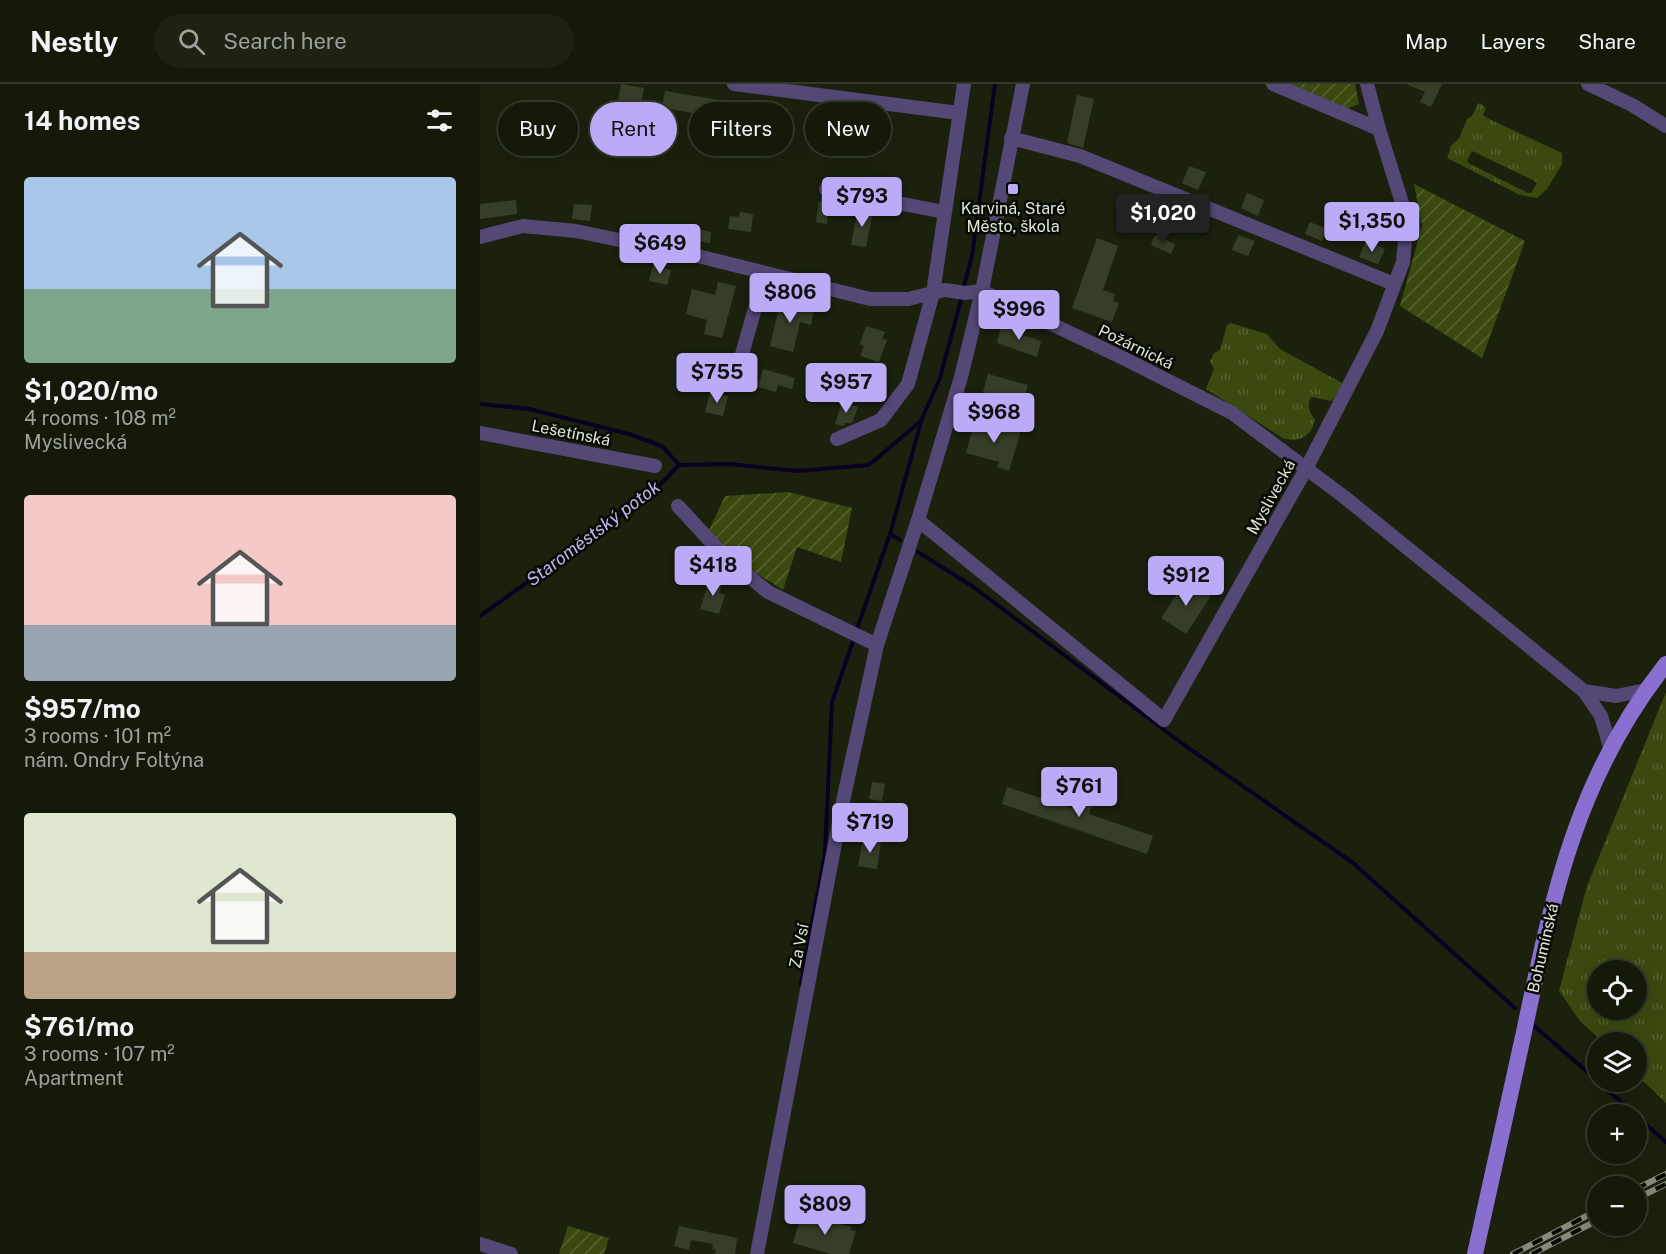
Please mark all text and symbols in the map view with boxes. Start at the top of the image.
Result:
search box [154,14,574,68]
text: Nestly [30,25,118,58]
icon: search [175,25,208,58]
text: Search here [223,28,347,54]
text: Map [1405,29,1448,54]
text: Layers [1481,29,1545,54]
text: Share [1578,29,1636,54]
chip: Buy [498,102,578,156]
chip: Rent [590,102,677,156]
chip: Filters [689,102,793,156]
chip: New [805,102,891,156]
icon: filters [423,104,456,137]
text: 14 homes [24,105,140,136]
pin: $793 [826,177,898,228]
marker: Karviná, Staré Město, škola [1006,182,1020,196]
text: $793 [836,184,888,208]
pin: $1,020 [1114,194,1212,245]
place label: Karviná, Staré Město, škola [961,199,1065,236]
text: $1,020 [1130,201,1196,225]
pin: $1,350 [1323,202,1421,253]
text: $1,350 [1338,209,1406,233]
icon: home [186,216,294,324]
pin: $649 [624,224,696,275]
text: $649 [633,231,687,255]
pin: $806 [754,273,826,324]
text: $806 [763,280,817,304]
pin: $996 [983,290,1055,341]
text: $996 [992,297,1046,321]
street label: Požárnická [1095,321,1177,373]
pin: $755 [681,353,753,404]
text: $755 [690,360,744,384]
pin: $957 [810,363,882,414]
text: $957 [820,370,872,394]
text: $1,020/mo [24,375,158,406]
pin: $968 [958,393,1030,444]
text: $968 [967,400,1021,424]
text: 4 rooms · 108 m² [24,406,176,430]
street label: Lešetínská [530,416,612,450]
text: Myslivecká [24,430,127,454]
street label: Myslivecká [1243,456,1299,538]
water label: Staroměstský potok [522,476,664,590]
icon: home [186,534,294,642]
pin: $418 [677,546,749,597]
text: $418 [689,553,737,577]
pin: $912 [1150,556,1222,607]
text: $912 [1162,563,1210,587]
text: $957/mo [24,693,141,724]
text: 3 rooms · 101 m² [24,724,171,748]
text: nám. Ondry Foltýna [24,748,204,772]
pin: $761 [1043,767,1115,818]
text: $761 [1055,774,1103,798]
pin: $719 [834,803,906,854]
text: $719 [846,810,894,834]
icon: home [186,852,294,960]
street label: Bohumínská [1523,901,1563,995]
street label: Za Vsí [785,921,813,970]
map controls [1587,960,1647,1236]
button: locate [1587,960,1647,1020]
text: $761/mo [24,1011,134,1042]
button: layers [1587,1032,1647,1092]
text: 3 rooms · 107 m² [24,1042,175,1066]
text: Apartment [24,1066,124,1090]
button: + [1587,1104,1647,1164]
button: − [1587,1176,1647,1236]
pin: $809 [789,1185,861,1236]
text: $809 [799,1192,851,1216]

